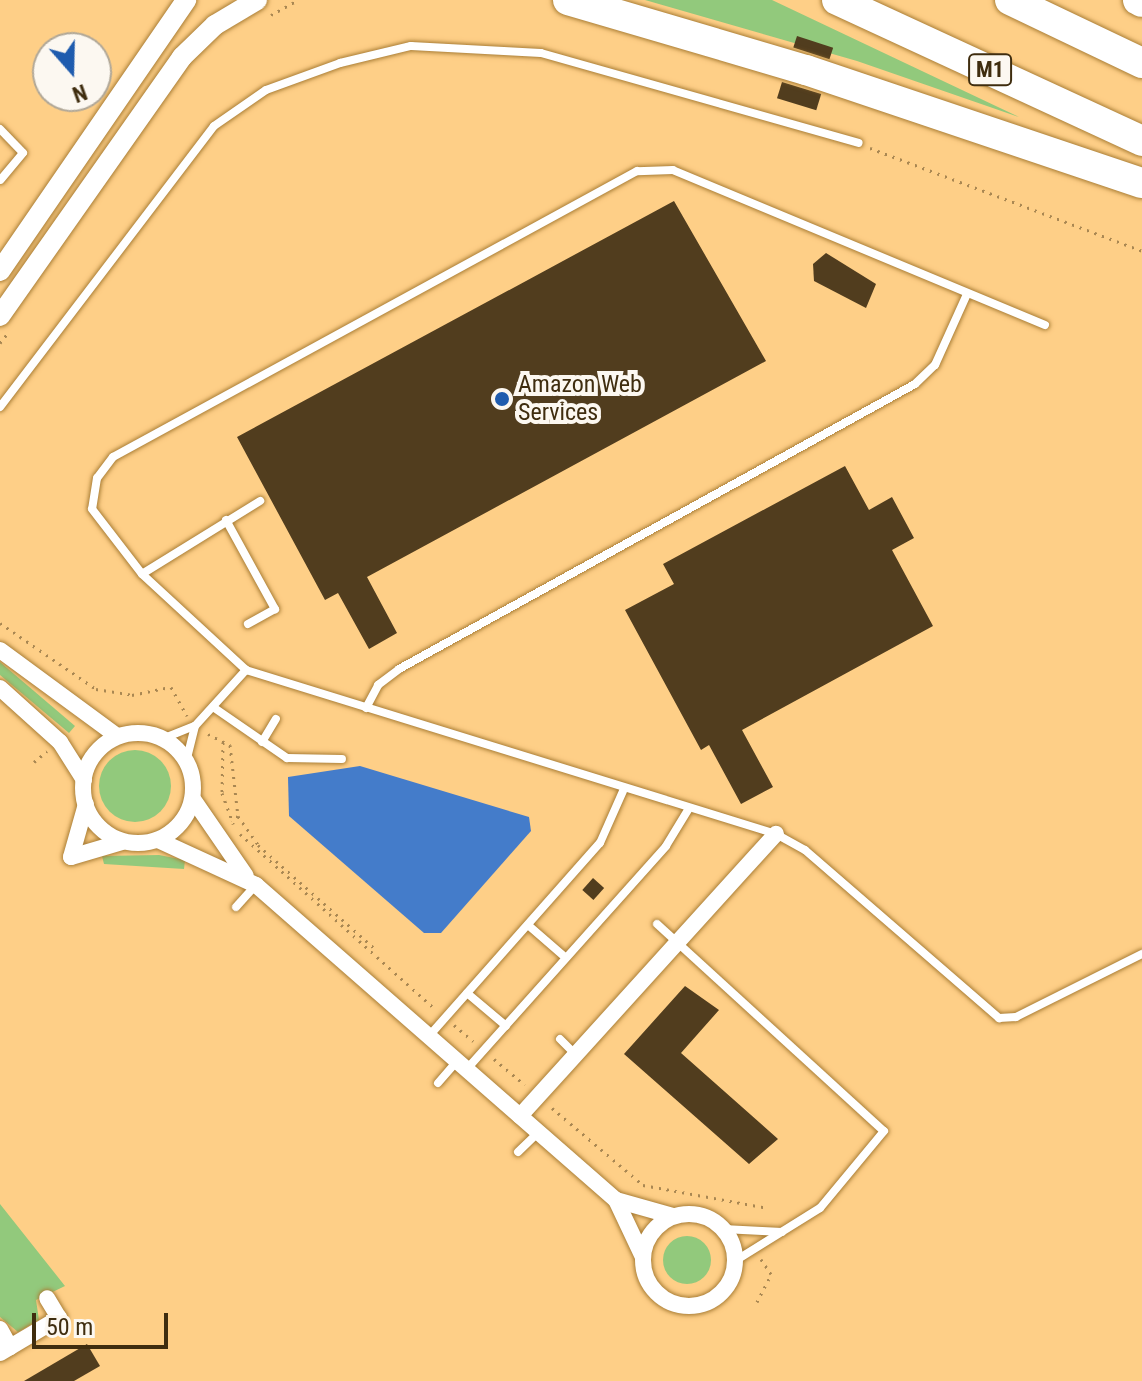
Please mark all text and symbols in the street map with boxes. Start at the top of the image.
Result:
north arrow [32,32,112,112]
road number: M1 [968,52,1012,88]
text: N [69,79,90,107]
place label: Amazon Web Services [518,371,642,427]
marker: Amazon Web Services [493,390,511,408]
scale bar [36,1297,172,1347]
text: 50 m [46,1313,93,1341]

